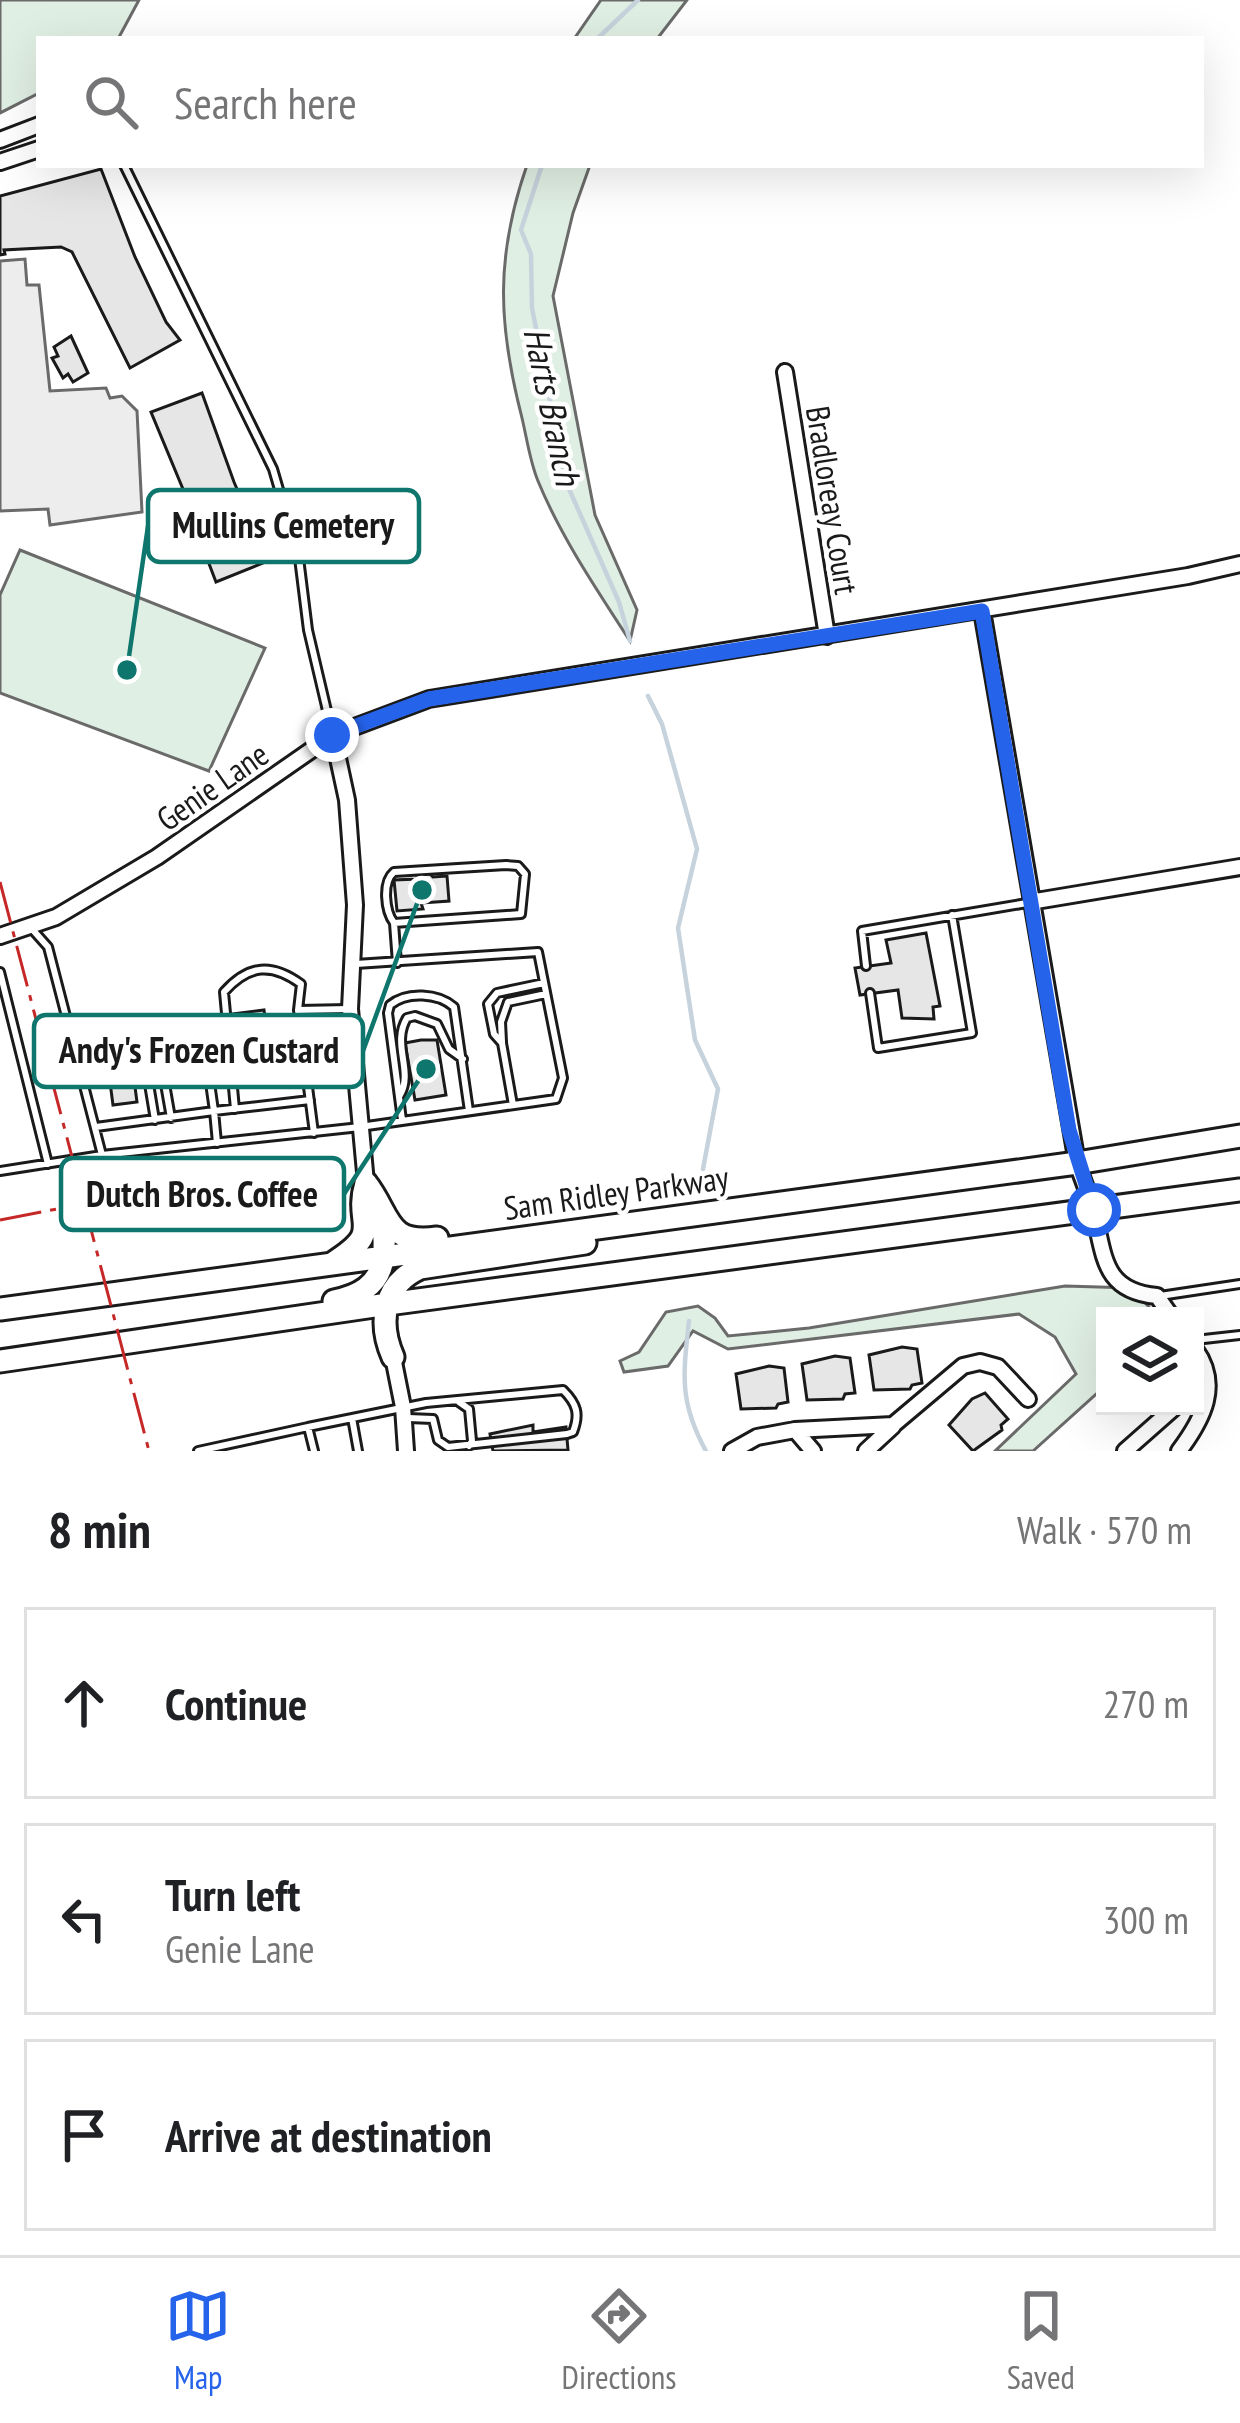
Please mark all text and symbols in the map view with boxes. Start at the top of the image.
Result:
search box [36,36,1204,168]
icon: search [78,69,144,135]
text: Search here [174,73,357,131]
water label: Harts Branch [513,323,593,491]
street label: Bradloreay Court [797,403,869,597]
callout: Mullins Cemetery [148,490,419,562]
text: Mullins Cemetery [172,501,395,548]
route end [305,708,359,762]
street label: Genie Lane [148,732,276,840]
callout: Andy's Frozen Custard [34,1015,363,1087]
text: Andy's Frozen Custard [58,1026,339,1073]
street label: Sam Ridley Parkway [501,1155,732,1229]
callout: Dutch Bros. Coffee [61,1158,344,1230]
text: Dutch Bros. Coffee [86,1170,318,1217]
route start [1067,1183,1121,1237]
map controls [1096,1307,1204,1415]
button: layers [1096,1307,1204,1415]
text: 8 min [48,1496,151,1562]
text: Walk · 570 m [1017,1504,1192,1555]
icon: ahead [51,1670,117,1736]
text: Continue [165,1674,307,1732]
text: 270 m [1103,1678,1189,1729]
text: Turn left [165,1865,300,1923]
icon: left [51,1886,117,1952]
text: 300 m [1103,1894,1189,1945]
text: Genie Lane [165,1923,315,1974]
icon: arrive [51,2102,117,2168]
text: Arrive at destination [165,2106,492,2164]
tab: Map [165,2283,231,2398]
tab: Directions [562,2283,676,2398]
tab: Saved [1007,2283,1075,2398]

